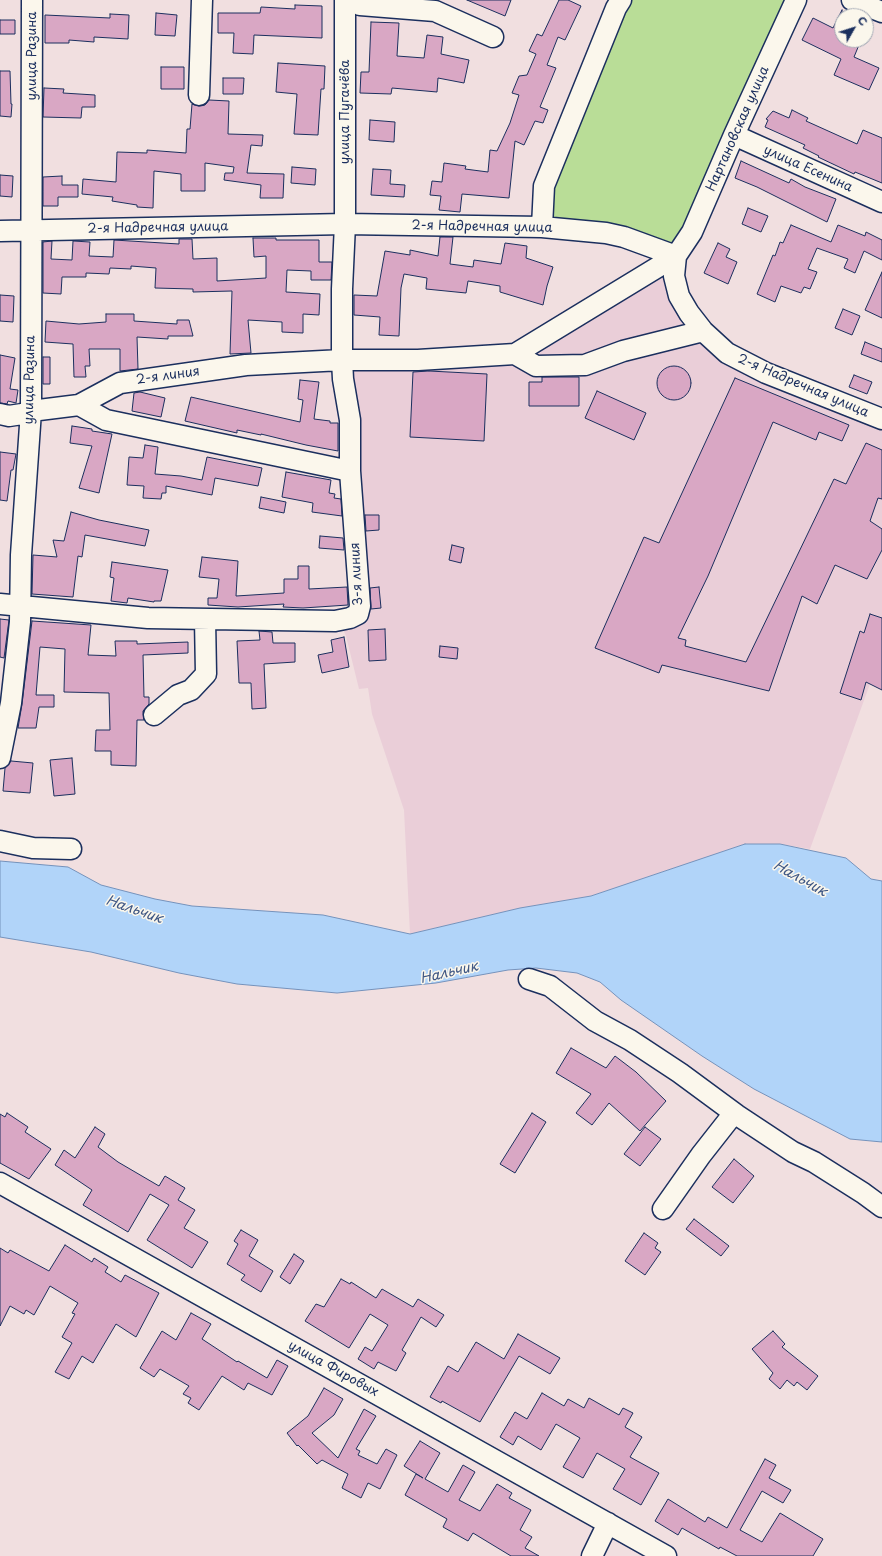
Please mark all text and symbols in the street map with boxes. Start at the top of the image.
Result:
north arrow [834,8,874,48]
street label: улица Разина [24,12,40,100]
text: С [854,12,872,29]
street label: улица Пугачёва [337,60,353,164]
street label: Нартановская улица [703,64,773,194]
street label: улица Есенина [761,142,855,196]
street label: 2-я Надречная улица [411,218,553,236]
street label: 2-я Надречная улица [87,219,229,237]
street label: улица Разина [21,335,39,425]
street label: 2-я Надречная улица [735,351,871,421]
street label: 2-я линия [135,364,201,388]
street label: 3-я линия [348,542,366,606]
water label: Нальчик [770,857,830,901]
water label: Нальчик [103,892,165,928]
water label: Нальчик [418,958,480,988]
street label: улица Фировых [285,1338,381,1400]

